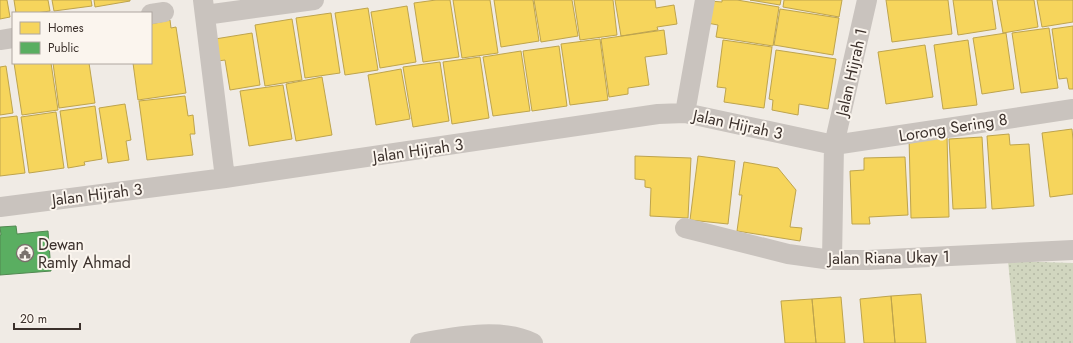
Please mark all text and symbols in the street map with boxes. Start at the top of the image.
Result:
legend [12,12,152,64]
text: Homes [48,19,84,37]
street label: Jalan Hijrah 1 [830,26,873,120]
text: Public [48,39,79,57]
street label: Jalan Hijrah 3 [689,103,785,145]
street label: Lorong Sering 8 [897,108,1009,147]
street label: Jalan Hijrah 3 [370,133,465,168]
street label: Jalan Hijrah 3 [49,178,144,212]
place label: Dewan Ramly Ahmad [38,233,131,274]
public building icon: Dewan Ramly Ahmad [15,243,35,263]
street label: Jalan Riana Ukay 1 [826,245,950,270]
scale bar [14,305,80,331]
text: 20 m [20,310,47,328]

